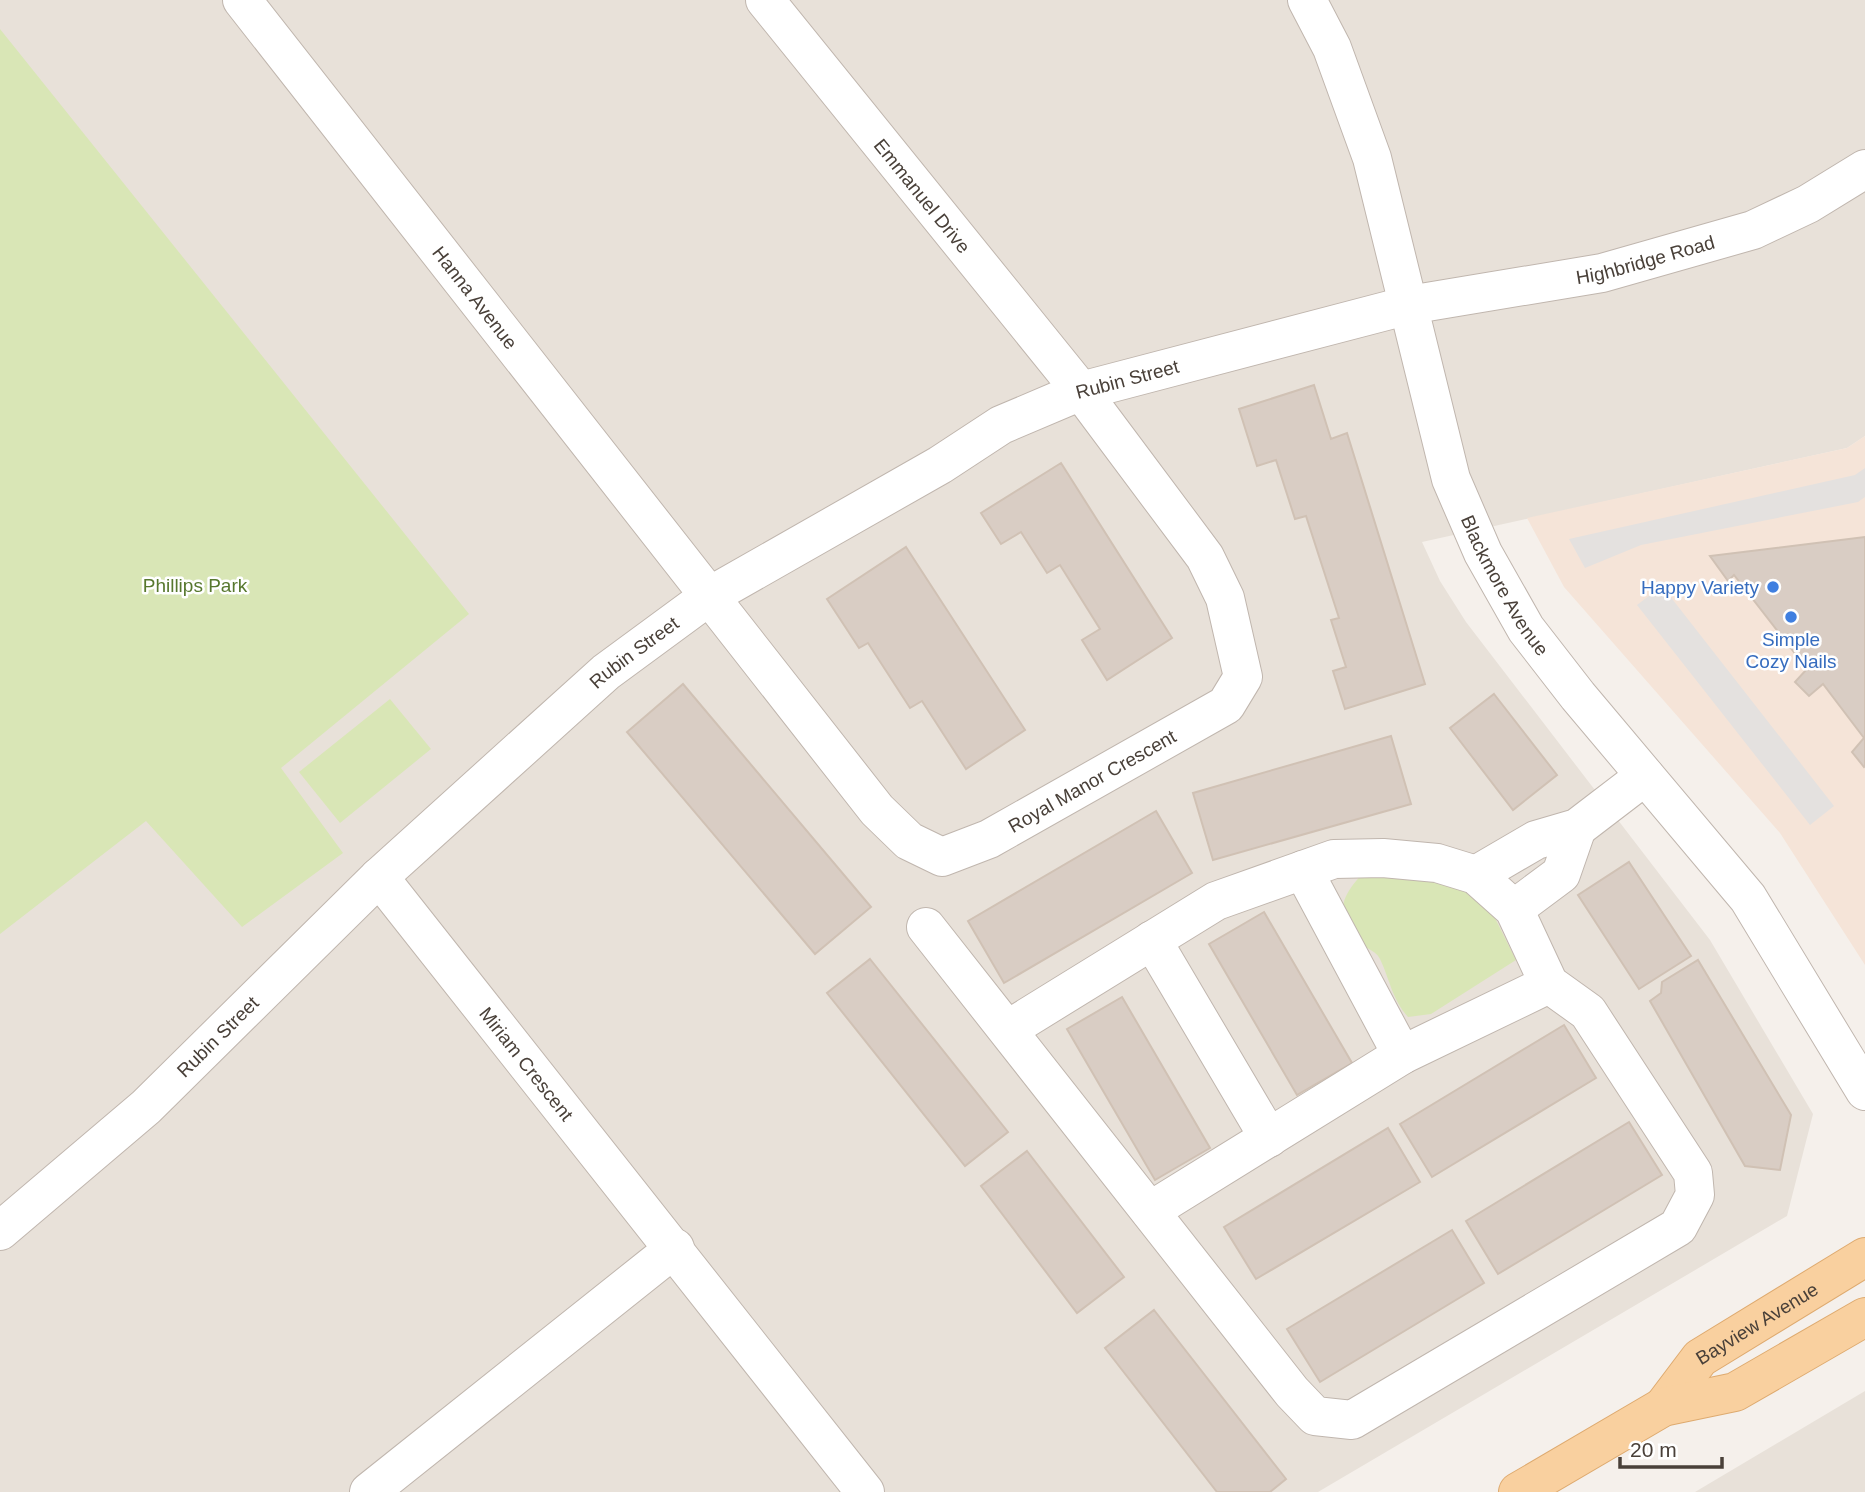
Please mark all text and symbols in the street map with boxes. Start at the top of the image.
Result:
street label: Emmanuel Drive [870,135,974,257]
street label: Highbridge Road [1574,231,1717,288]
street label: Hanna Avenue [429,242,522,353]
street label: Rubin Street [1073,355,1182,402]
street label: Blackmore Avenue [1457,512,1553,659]
park label: Phillips Park [143,575,248,596]
place label: Happy Variety [1641,577,1759,598]
marker: Happy Variety [1765,579,1781,595]
marker: Simple Cozy Nails [1783,609,1799,625]
street label: Rubin Street [585,612,683,692]
place label: Simple Cozy Nails [1746,629,1836,672]
street label: Royal Manor Crescent [1004,725,1180,837]
street label: Rubin Street [172,991,263,1081]
street label: Miriam Crescent [475,1003,578,1125]
street label: Bayview Avenue [1692,1278,1822,1369]
scale bar [1620,1426,1722,1470]
text: 20 m [1630,1438,1677,1461]

